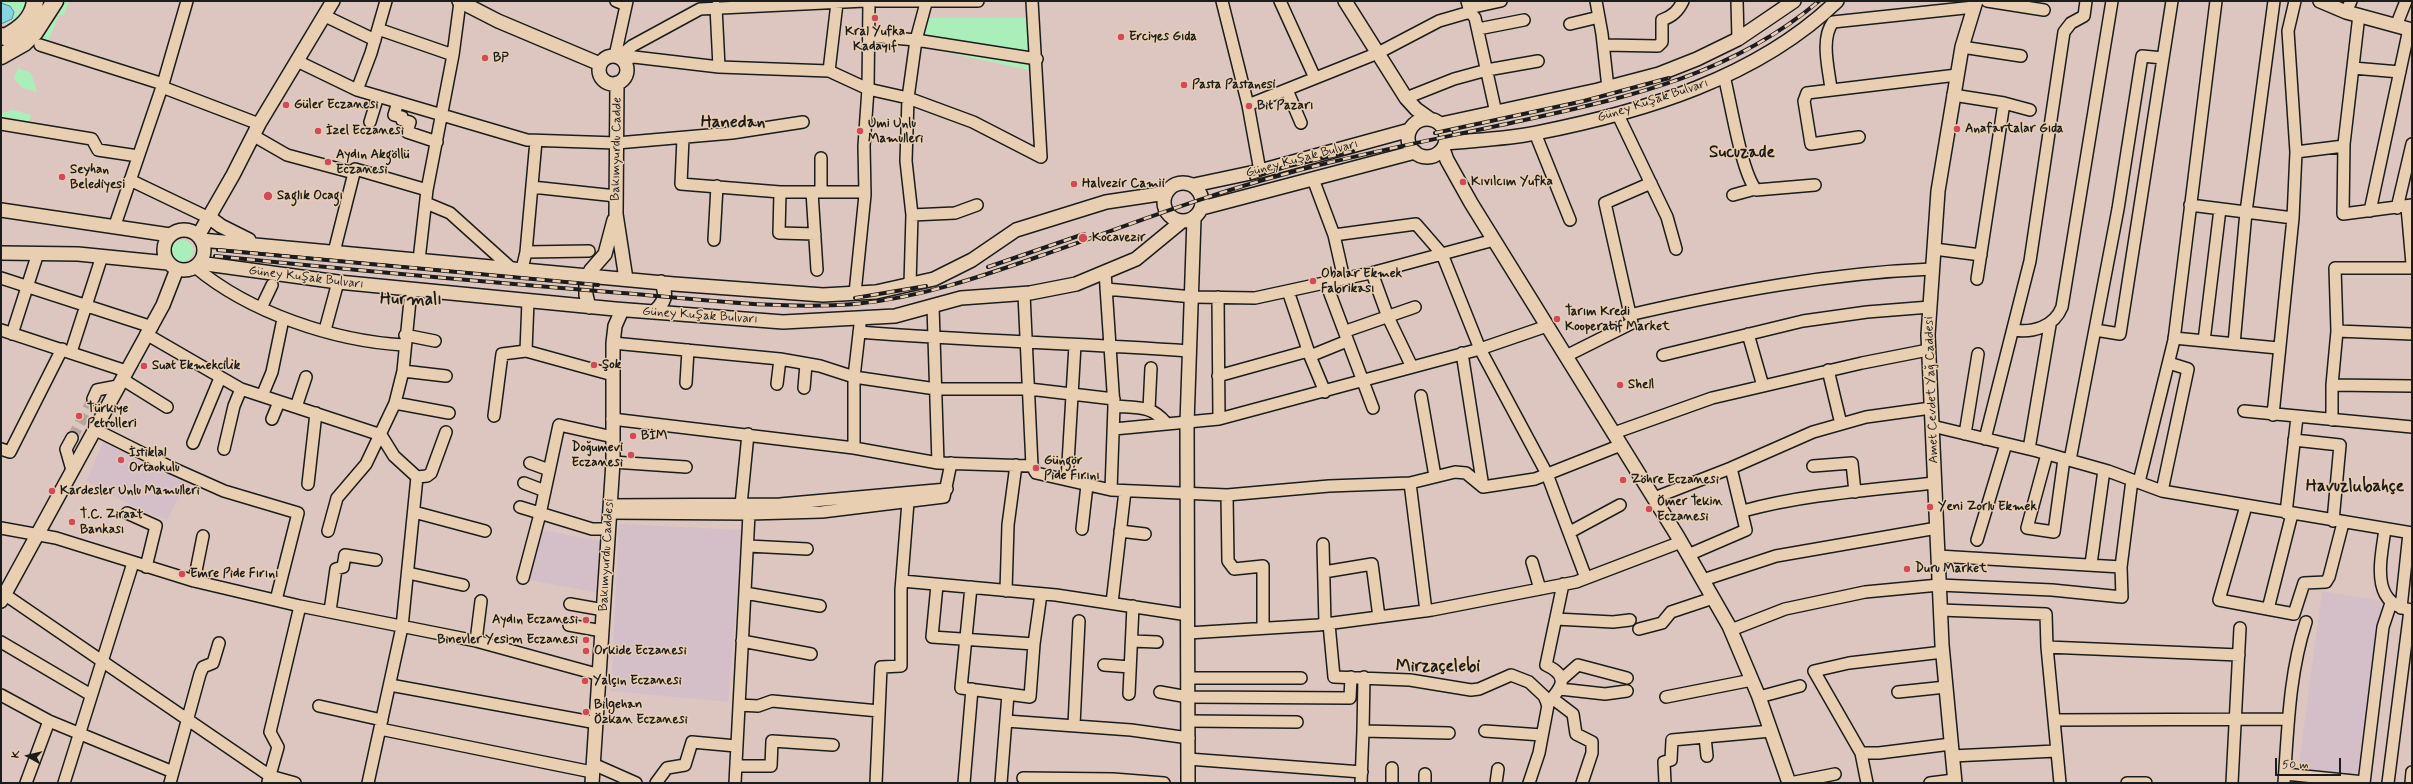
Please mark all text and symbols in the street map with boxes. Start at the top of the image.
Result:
marker: Kral Yufka Kadayıf [870,13,880,23]
place label: Kral Yufka Kadayıf [845,24,905,55]
place label: Erciyes Gıda [1129,29,1197,45]
marker: Erciyes Gıda [1116,32,1126,42]
place label: BP [493,50,509,66]
marker: BP [480,53,490,63]
street label: Güney Kuşak Bulvarı [1595,76,1711,126]
place label: Pasta Pastanesi [1192,77,1276,93]
marker: Pasta Pastanesi [1179,80,1189,90]
place label: Güler Eczanesi [294,97,378,113]
street label: Bakımyurdu Cadde [608,97,626,201]
place label: Bit Pazarı [1257,98,1314,114]
marker: Güler Eczanesi [281,100,291,110]
marker: Bit Pazarı [1244,101,1254,111]
district label: Hanedan [701,113,765,133]
place label: Umi Unlu Mamulleri [868,116,923,147]
place label: Anafartalar Gıda [1965,121,2064,137]
place label: İzel Eczanesi [326,123,404,139]
marker: Anafartalar Gıda [1952,124,1962,134]
marker: İzel Eczanesi [313,126,323,136]
marker: Umi Unlu Mamulleri [855,126,865,136]
street label: Güney Kuşak Bulvarı [1244,136,1360,182]
district label: Sucuzade [1709,143,1775,163]
place label: Aydın Akgöllü Eczanesi [336,147,409,178]
marker: Aydın Akgöllü Eczanesi [323,157,333,167]
place label: Seyhan Belediyesi [70,162,125,193]
marker: Seyhan Belediyesi [57,172,67,182]
place label: Kıvılcım Yufka [1471,174,1553,190]
place label: Halvezir Camii [1082,176,1165,192]
marker: Kıvılcım Yufka [1458,177,1468,187]
marker: Halvezir Camii [1069,179,1079,189]
place label: Saglık Ocagı [277,188,343,204]
marker: Saglık Ocagı [262,190,274,202]
place label: Kocavezir [1092,230,1145,246]
marker: Kocavezir [1077,232,1089,244]
street label: Güney Kuşak Bulvarı [248,263,364,293]
place label: Obalar Ekmek Fabrikası [1321,266,1402,297]
marker: Obalar Ekmek Fabrikası [1308,276,1318,286]
district label: Hurmalı [380,290,442,310]
street label: Güney Kuşak Bulvarı [642,304,758,328]
place label: Tarım Kredi Kooperatif Market [1565,304,1670,335]
marker: Tarım Kredi Kooperatif Market [1552,314,1562,324]
street label: Amet Cevdet Yağ Caddesi [1922,316,1942,464]
place label: Şok [602,357,621,373]
place label: Suat Ekmekcilik [152,358,240,374]
marker: Şok [589,360,599,370]
marker: Suat Ekmekcilik [139,361,149,371]
place label: Shell [1628,377,1654,393]
marker: Shell [1615,380,1625,390]
place label: Türkiye Petrolleri [87,401,137,432]
marker: Türkiye Petrolleri [74,411,84,421]
place label: BİM [641,428,667,444]
marker: BİM [628,431,638,441]
place label: Doğumevi Eczanesi [571,440,623,471]
place label: İstiklal Ortaokulu [129,445,180,476]
marker: Doğumevi Eczanesi [626,450,636,460]
place label: Güngör Pide Fırını [1044,453,1100,484]
marker: İstiklal Ortaokulu [116,455,126,465]
marker: Güngör Pide Fırını [1031,463,1041,473]
place label: Zöhre Eczanesi [1631,472,1719,488]
marker: Zöhre Eczanesi [1618,475,1628,485]
district label: Havuzlubahçe [2306,477,2404,497]
place label: Kardesler Unlu Mamulleri [60,483,200,499]
marker: Kardesler Unlu Mamulleri [47,486,57,496]
place label: Ömer Tekin Eczanesi [1657,494,1723,525]
street label: Bakımyurdu Caddesi [596,498,618,612]
place label: Yeni Zorlu Ekmek [1938,499,2037,515]
marker: Yeni Zorlu Ekmek [1925,502,1935,512]
marker: Ömer Tekin Eczanesi [1644,504,1654,514]
place label: T.C. Ziraat Bankası [80,507,143,538]
marker: T.C. Ziraat Bankası [67,517,77,527]
place label: Duru Market [1915,561,1987,577]
marker: Duru Market [1902,564,1912,574]
place label: Emre Pide Fırını [190,566,279,582]
marker: Emre Pide Fırını [177,569,187,579]
place label: Aydın Eczanesi [492,612,578,628]
marker: Aydın Eczanesi [581,615,591,625]
place label: Binevler Yesim Eczanesi [437,632,578,648]
marker: Binevler Yesim Eczanesi [581,635,591,645]
place label: Orkide Eczanesi [594,643,687,659]
marker: Orkide Eczanesi [581,646,591,656]
district label: Mirzaçelebi [1396,657,1480,677]
place label: Yalçın Eczanesi [593,673,682,689]
marker: Yalçın Eczanesi [580,676,590,686]
place label: Bilgehan Özkan Eczanesi [594,697,688,728]
marker: Bilgehan Özkan Eczanesi [581,707,591,717]
north arrow [8,736,48,776]
text: K [9,750,24,759]
scale bar [2277,750,2343,776]
text: 50 m [2282,757,2309,773]

